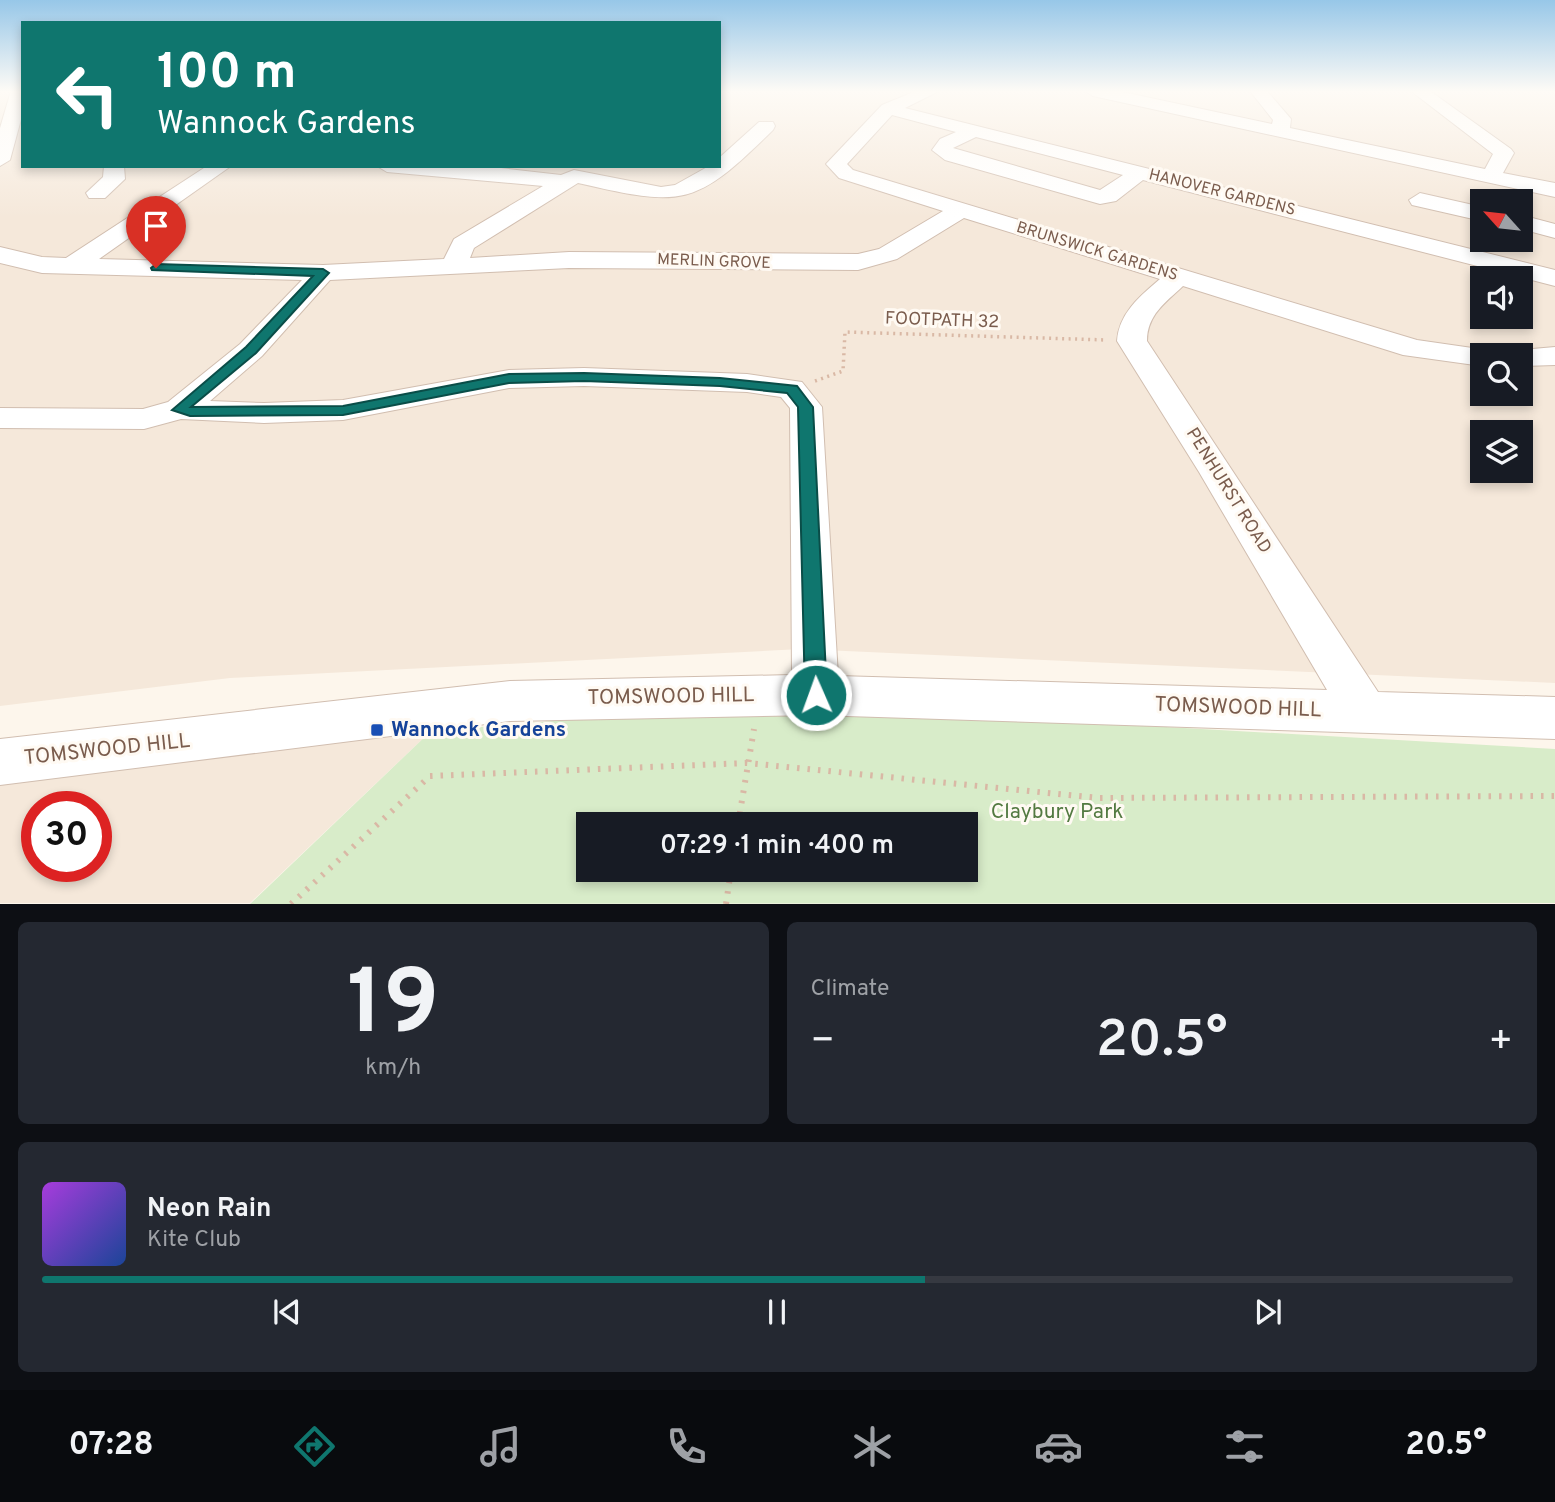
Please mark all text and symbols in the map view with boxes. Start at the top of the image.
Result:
text: 100 m [157,44,296,106]
icon: left [42,49,133,140]
text: Wannock Gardens [157,105,416,145]
street label: HANOVER GARDENS [1146,165,1298,221]
north arrow [1470,189,1533,252]
map controls [1470,189,1533,483]
pin [126,196,186,268]
icon: arrive [137,207,175,245]
street label: BRUNSWICK GARDENS [1014,218,1180,286]
street label: MERLIN GROVE [657,250,771,274]
button: sound [1470,266,1533,329]
street label: FOOTPATH 32 [884,308,1000,334]
button: search [1470,343,1533,406]
button: layers [1470,420,1533,483]
street label: PENHURST ROAD [1180,424,1276,558]
position arrow [779,658,853,732]
street label: TOMSWOOD HILL [587,682,755,712]
street label: TOMSWOOD HILL [1154,692,1322,724]
place label: Wannock Gardens [391,717,566,744]
marker: Wannock Gardens [369,722,385,738]
street label: TOMSWOOD HILL [23,728,192,772]
speed limit sign: 30 [21,791,112,882]
park label: Claybury Park [991,799,1123,826]
text: 07:29 · 1 min · 400 m [660,830,894,863]
text: 19 [347,951,439,1066]
text: Climate [811,975,889,1004]
text: 20.5° [1096,1009,1228,1075]
text: − [811,1018,835,1067]
text: + [1488,1018,1513,1067]
text: km/h [365,1054,421,1083]
text: Neon Rain [147,1193,272,1226]
text: Kite Club [147,1226,241,1255]
icon: previous [268,1293,306,1331]
icon: pause [758,1293,796,1331]
icon: next [1249,1293,1287,1331]
icon: directions [290,1422,339,1471]
icon: music [476,1422,525,1471]
icon: phone [662,1422,711,1471]
icon: climate [848,1422,897,1471]
icon: car [1034,1422,1083,1471]
icon: filters [1220,1422,1269,1471]
text: 07:28 [68,1426,154,1466]
text: 20.5° [1405,1426,1487,1466]

